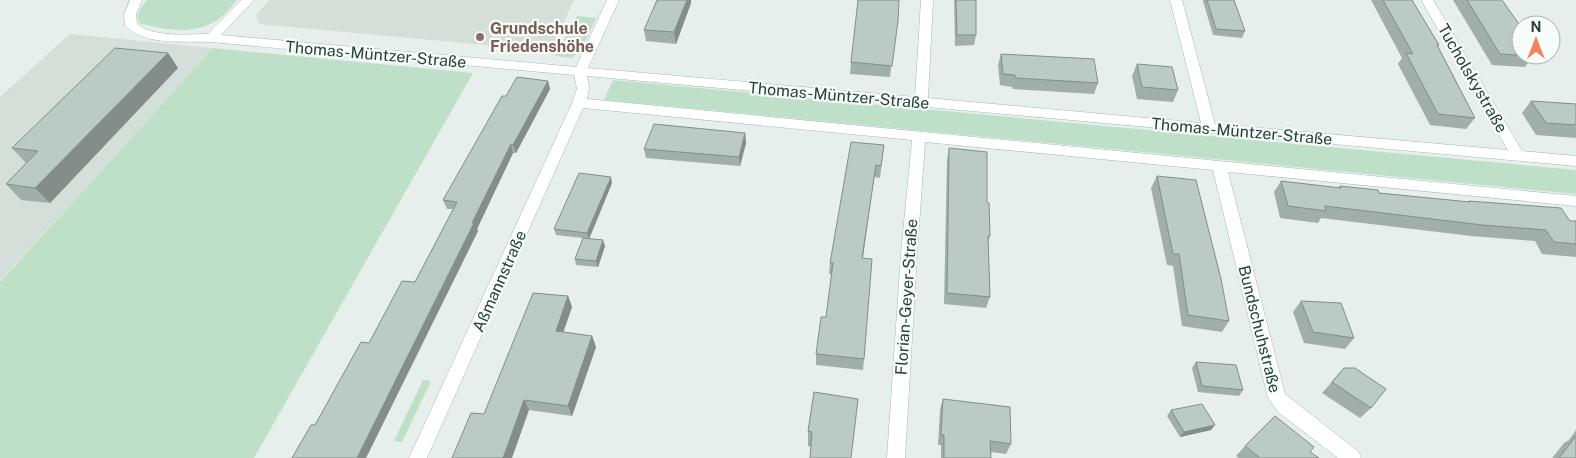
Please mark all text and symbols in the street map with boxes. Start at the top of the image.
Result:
north arrow [1511,15,1561,65]
place label: Grundschule Friedenshöhe [490,19,594,56]
text: N [1531,19,1541,35]
street label: Tucholskystraße [1434,20,1511,136]
marker: Grundschule Friedenshöhe [474,31,486,43]
street label: Thomas-Müntzer-Straße [285,37,467,72]
street label: Thomas-Müntzer-Straße [748,78,930,113]
street label: Thomas-Müntzer-Straße [1151,114,1333,149]
street label: Florian-Geyer-Straße [892,218,921,376]
street label: Aßmannstraße [469,227,530,335]
street label: Bundschuhstraße [1234,263,1285,395]

